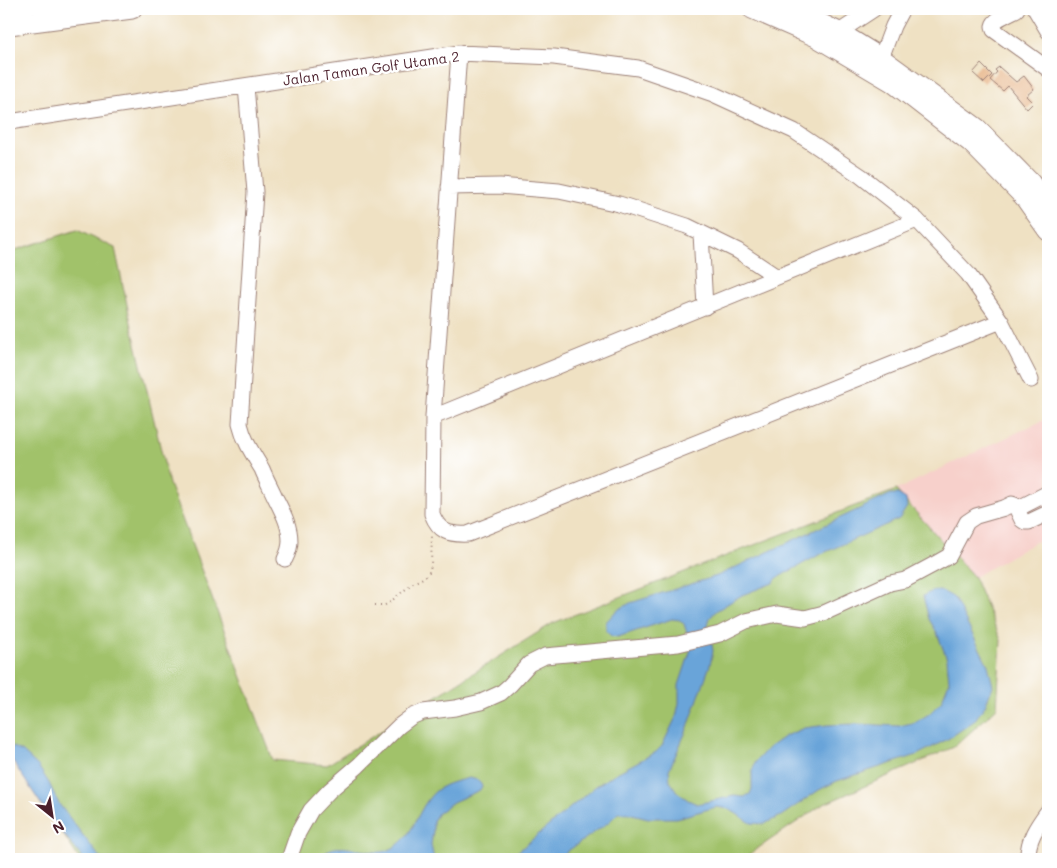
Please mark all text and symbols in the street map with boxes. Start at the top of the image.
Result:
street label: Jalan Taman Golf Utama 2 [282,46,460,90]
north arrow [28,790,78,840]
text: N [49,817,68,839]

